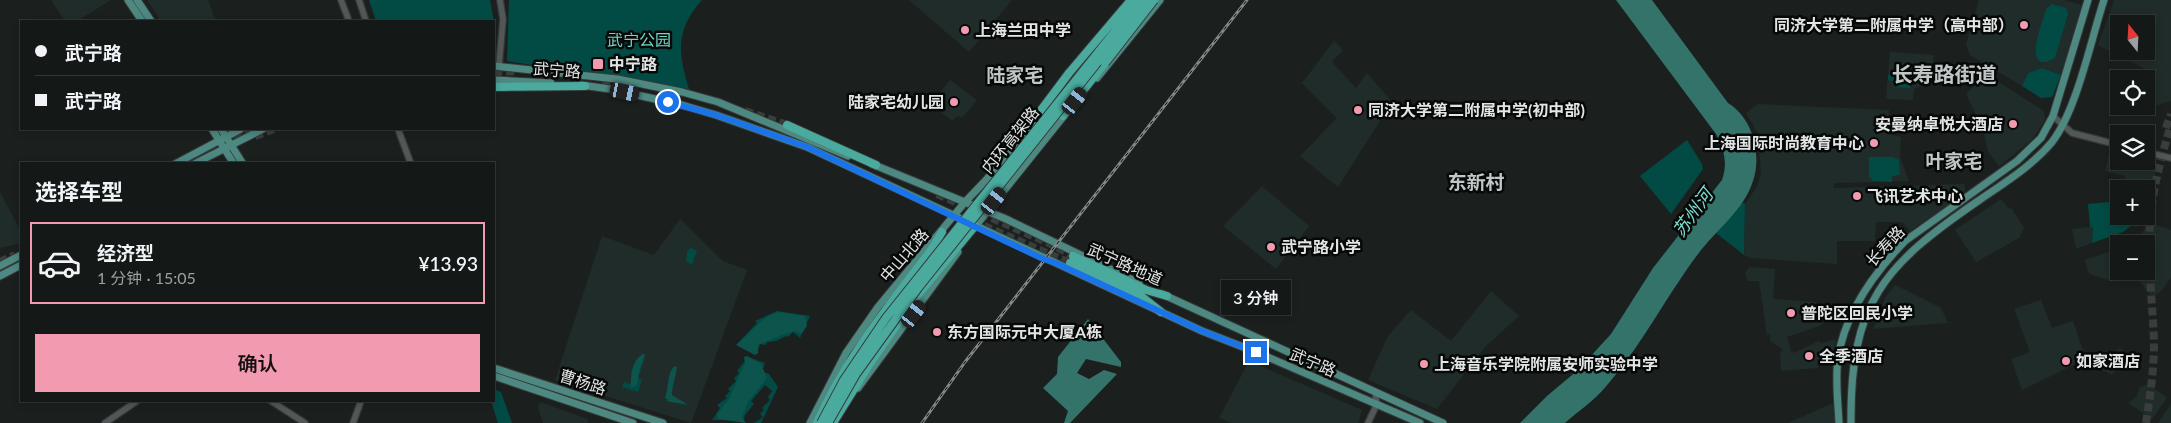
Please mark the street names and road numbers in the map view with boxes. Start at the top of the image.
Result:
street label: 武宁路 [532,58,582,81]
street label: 内环高架路 [977,103,1042,177]
street label: 长寿路 [1861,222,1908,270]
street label: 中山北路 [875,224,932,285]
street label: 武宁路地道 [1085,239,1166,288]
street label: 武宁路 [1287,343,1339,380]
street label: 曹杨路 [557,365,609,398]

